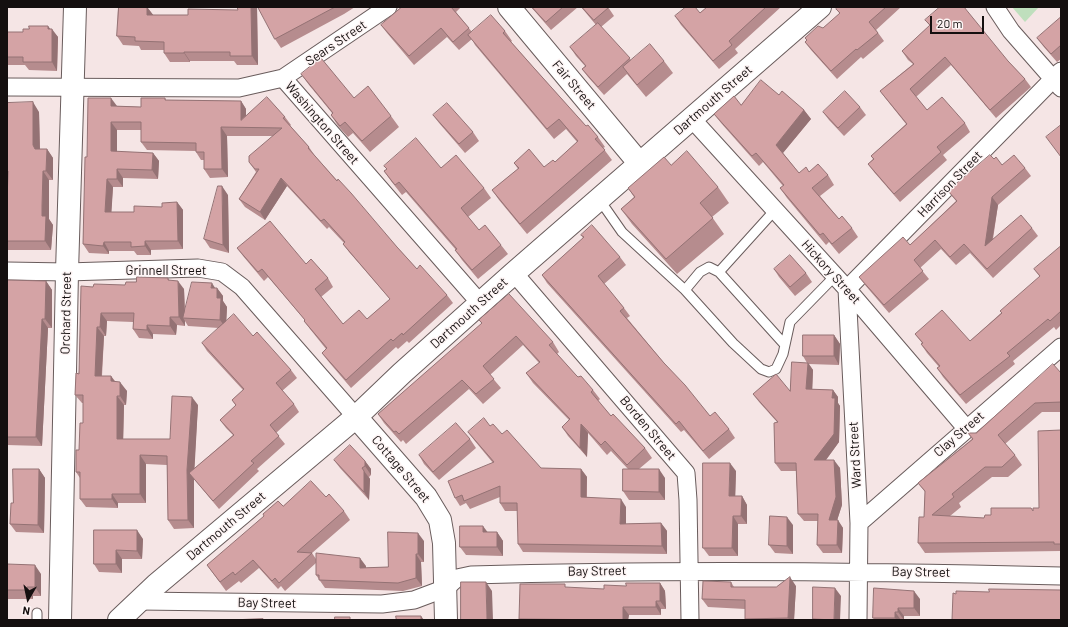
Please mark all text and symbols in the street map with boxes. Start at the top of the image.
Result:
scale bar [932,8,986,34]
text: 20 m [937,16,963,30]
street label: Sears Street [303,17,369,69]
street label: Fair Street [549,57,599,113]
street label: Dartmouth Street [671,62,755,138]
street label: Washington Street [282,78,362,168]
street label: Harrison Street [914,148,986,220]
street label: Hickory Street [798,237,864,307]
street label: Grinnell Street [126,263,206,279]
street label: Orchard Street [57,271,75,355]
street label: Dartmouth Street [427,274,511,352]
street label: Borden Street [617,393,679,463]
street label: Clay Street [931,408,987,460]
street label: Ward Street [845,421,865,489]
street label: Cottage Street [368,432,434,506]
street label: Dartmouth Street [183,488,269,564]
street label: Bay Street [568,563,626,579]
street label: Bay Street [892,564,950,580]
north arrow [8,579,48,619]
street label: Bay Street [238,595,296,611]
text: N [21,604,31,618]

